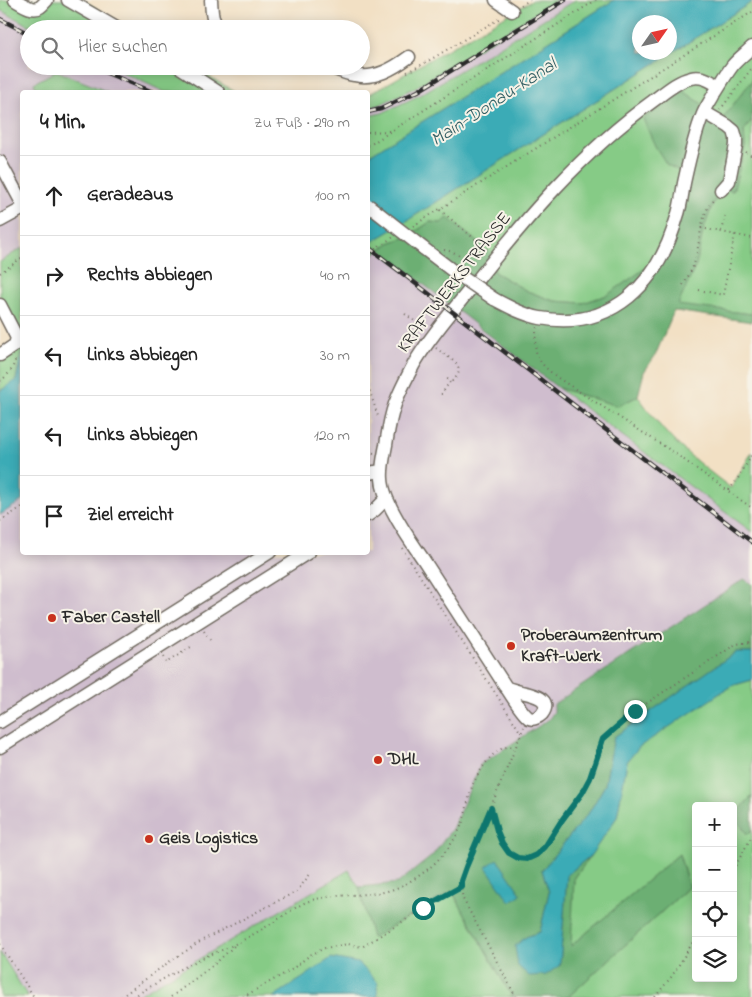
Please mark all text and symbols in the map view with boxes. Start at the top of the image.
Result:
north arrow [632,15,677,60]
search box [20,20,370,75]
icon: search [38,34,66,62]
text: Hier suchen [78,34,167,61]
water label: Main-Donau-Kanal [426,51,565,154]
text: 4 Min. [40,108,85,138]
text: Zu Fuß · 290 m [254,111,350,135]
icon: ahead [40,182,68,210]
text: Geradeaus [87,182,174,209]
text: 100 m [315,184,350,208]
street label: KRAFTWERKSTRASSE [392,207,518,359]
icon: right [40,262,68,290]
text: Rechts abbiegen [87,262,212,289]
text: 40 m [320,264,350,288]
icon: left [40,342,68,370]
text: Links abbiegen [87,342,198,369]
text: 30 m [320,344,350,368]
icon: left [40,422,68,450]
text: Links abbiegen [87,422,198,449]
text: 120 m [314,424,350,448]
icon: arrive [40,502,68,530]
text: Ziel erreicht [87,502,174,529]
place label: Faber Castell [61,605,160,631]
marker: Faber Castell [46,612,58,624]
place label: Proberaumzentrum Kraft-Werk [521,623,662,670]
marker: Proberaumzentrum Kraft-Werk [505,640,517,652]
route end [624,700,647,723]
place label: DHL [387,747,419,773]
marker: DHL [372,754,384,766]
map controls [692,802,737,982]
button: + [692,802,737,847]
place label: Geis Logistics [159,826,258,853]
marker: Geis Logistics [143,833,155,845]
button: − [692,847,737,892]
button: locate [692,892,737,937]
route start [412,897,435,920]
button: layers [692,937,737,982]

